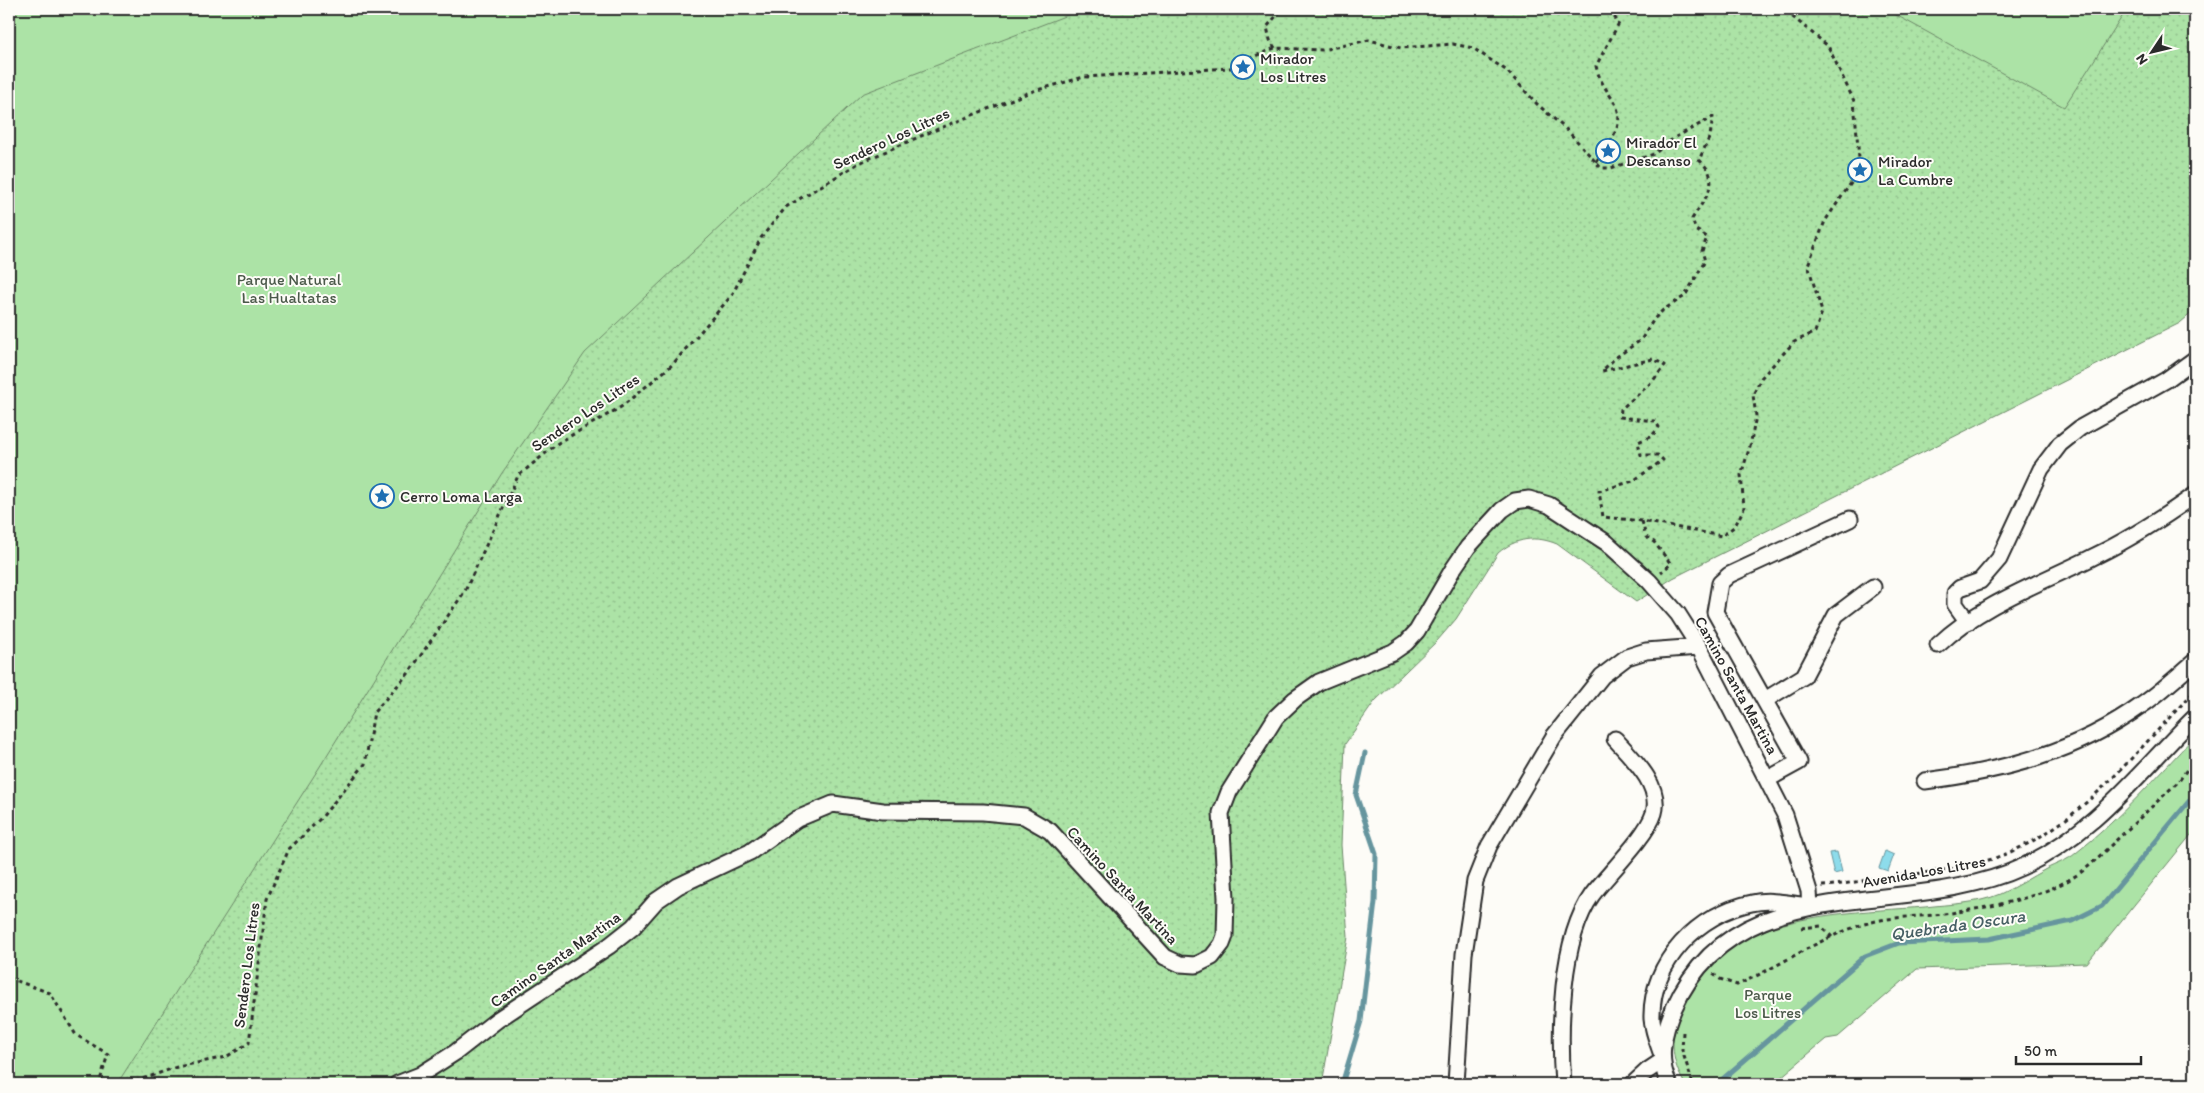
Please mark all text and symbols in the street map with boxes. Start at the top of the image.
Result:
north arrow [2126,28,2176,78]
place label: Mirador Los Litres [1260,49,1326,86]
text: N [2132,50,2151,68]
place icon: Mirador Los Litres [1230,54,1256,80]
street label: Sendero Los Litres [830,103,952,174]
place label: Mirador El Descanso [1626,133,1697,170]
place icon: Mirador El Descanso [1595,138,1621,164]
place label: Mirador La Cumbre [1878,152,1953,189]
place icon: Mirador La Cumbre [1847,157,1873,183]
park label: Parque Natural Las Hualtatas [237,270,342,307]
street label: Sendero Los Litres [528,369,643,456]
place icon: Cerro Loma Larga [369,483,395,509]
place label: Cerro Loma Larga [400,487,523,506]
street label: Camino Santa Martina [1691,613,1782,758]
street label: Camino Santa Martina [1063,822,1182,948]
street label: Avenida Los Litres [1861,851,1987,892]
street label: Sendero Los Litres [229,901,264,1029]
water label: Quebrada Oscura [1889,905,2027,945]
street label: Camino Santa Martina [487,907,624,1012]
park label: Parque Los Litres [1735,985,1801,1022]
scale bar [2016,1033,2142,1065]
text: 50 m [2024,1042,2057,1060]

